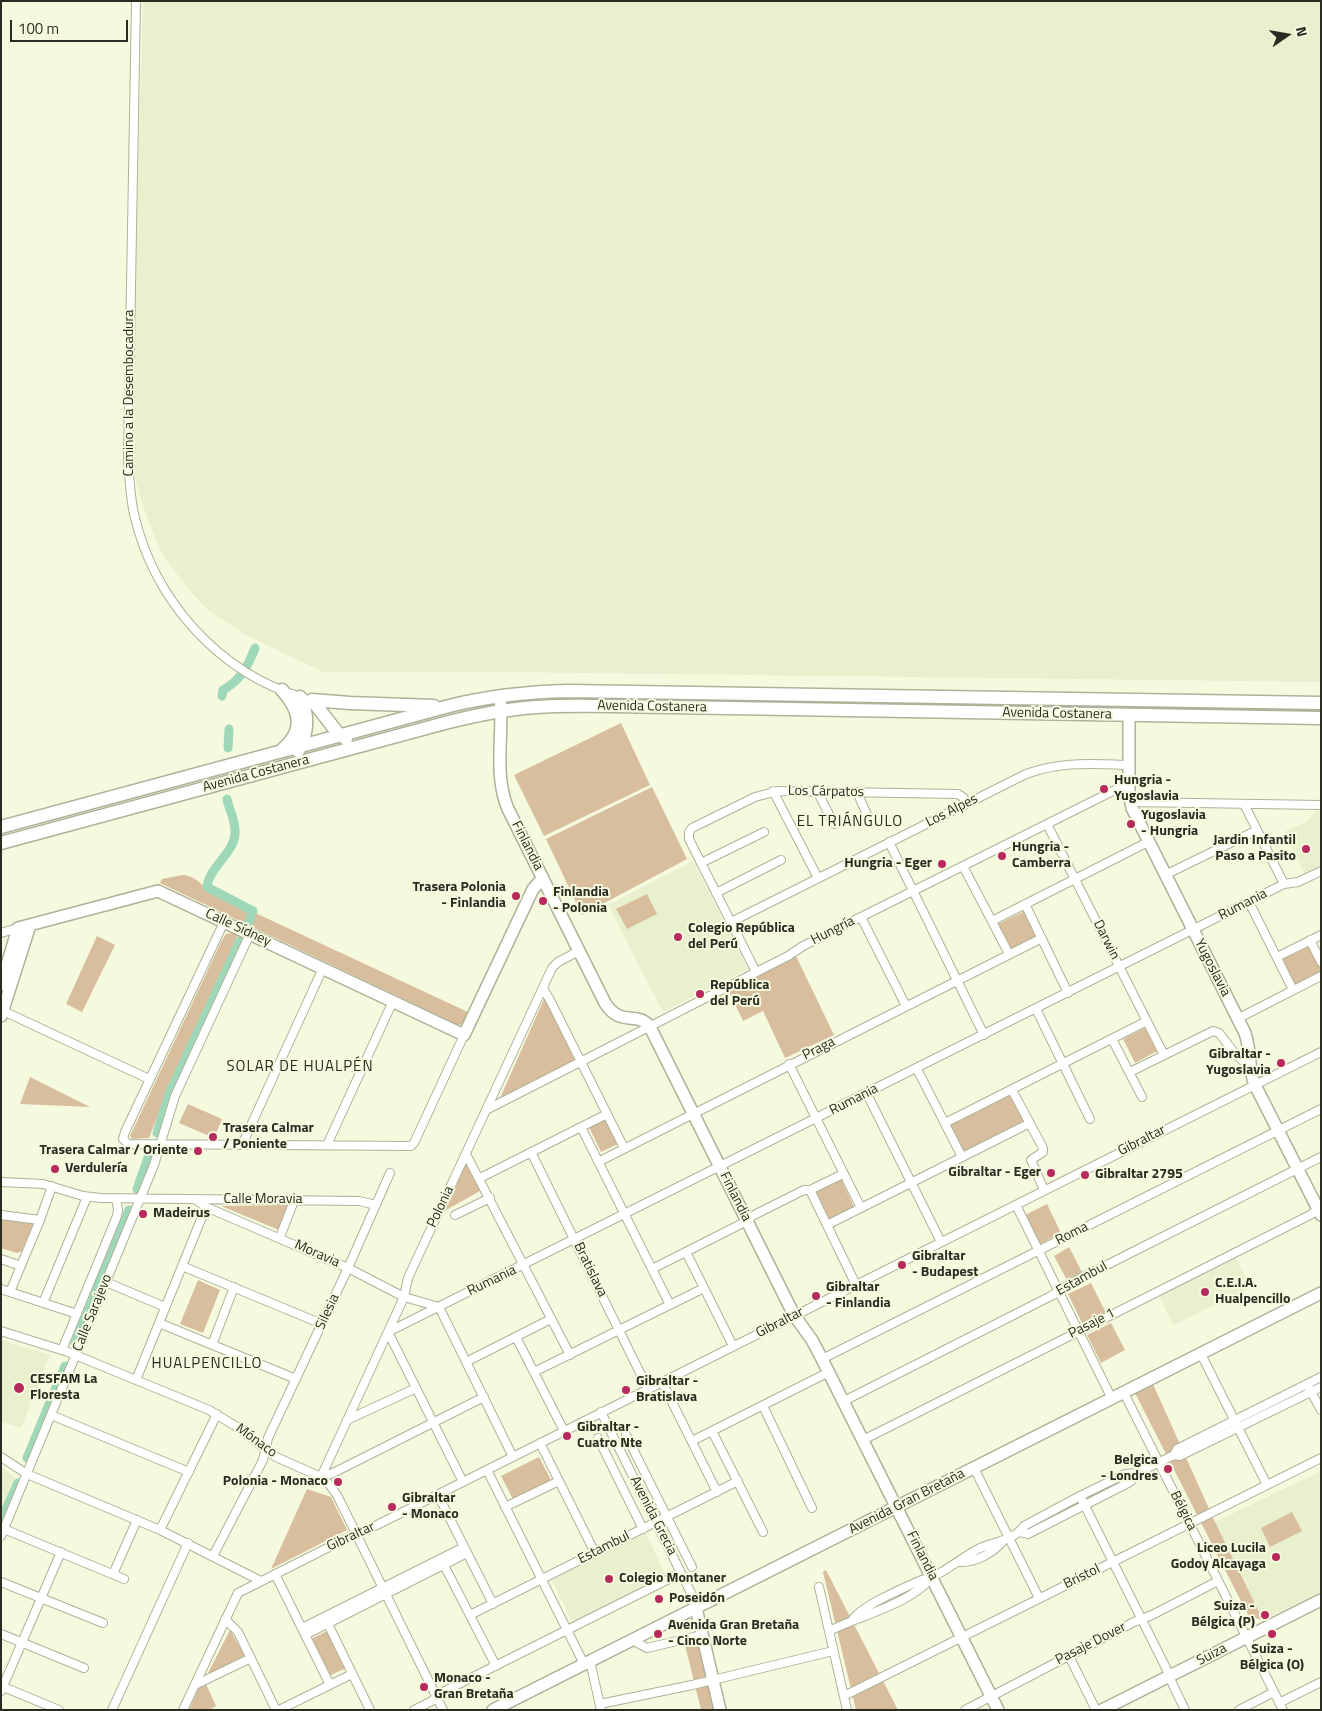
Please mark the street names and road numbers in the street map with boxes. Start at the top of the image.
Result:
street label: Camino a la Desembocadura [122,310,138,476]
street label: Avenida Costanera [597,698,707,716]
street label: Avenida Costanera [1002,705,1112,723]
street label: Avenida Costanera [201,752,311,796]
street label: Los Cárpatos [788,783,864,801]
street label: Los Alpes [923,791,981,831]
street label: Finlandia [507,818,547,874]
street label: Rumania [1216,886,1270,924]
street label: Calle Sídney [202,905,274,951]
street label: Hungría [808,913,858,949]
street label: Darwin [1089,917,1123,963]
street label: Yugoslavia [1190,936,1234,1000]
street label: Praga [800,1034,838,1064]
street label: Rumania [827,1081,881,1119]
street label: Gibraltar [1116,1122,1168,1160]
street label: Finlandia [715,1169,755,1225]
street label: Polonia [424,1184,458,1230]
street label: Calle Moravia [224,1192,302,1208]
street label: Roma [1053,1219,1091,1249]
street label: Moravia [292,1237,342,1271]
street label: Bratislava [570,1240,610,1300]
street label: Estambul [1053,1258,1111,1300]
street label: Rumania [465,1262,519,1300]
street label: Calle Sarajevo [70,1272,116,1354]
street label: Silesia [312,1291,344,1333]
street label: Gibraltar [754,1304,806,1342]
street label: Pasaje 1 [1066,1305,1118,1343]
street label: Mónaco [232,1420,280,1462]
street label: Avenida Gran Bretaña [846,1466,968,1538]
street label: Avenida Grecia [626,1474,680,1558]
street label: Bélgica [1166,1488,1200,1534]
street label: Gibraltar [324,1519,378,1555]
street label: Estambul [575,1528,633,1568]
street label: Finlandia [902,1528,942,1584]
street label: Bristol [1061,1561,1103,1593]
street label: Pasaje Dover [1053,1619,1129,1669]
street label: Suiza [1194,1640,1230,1670]

